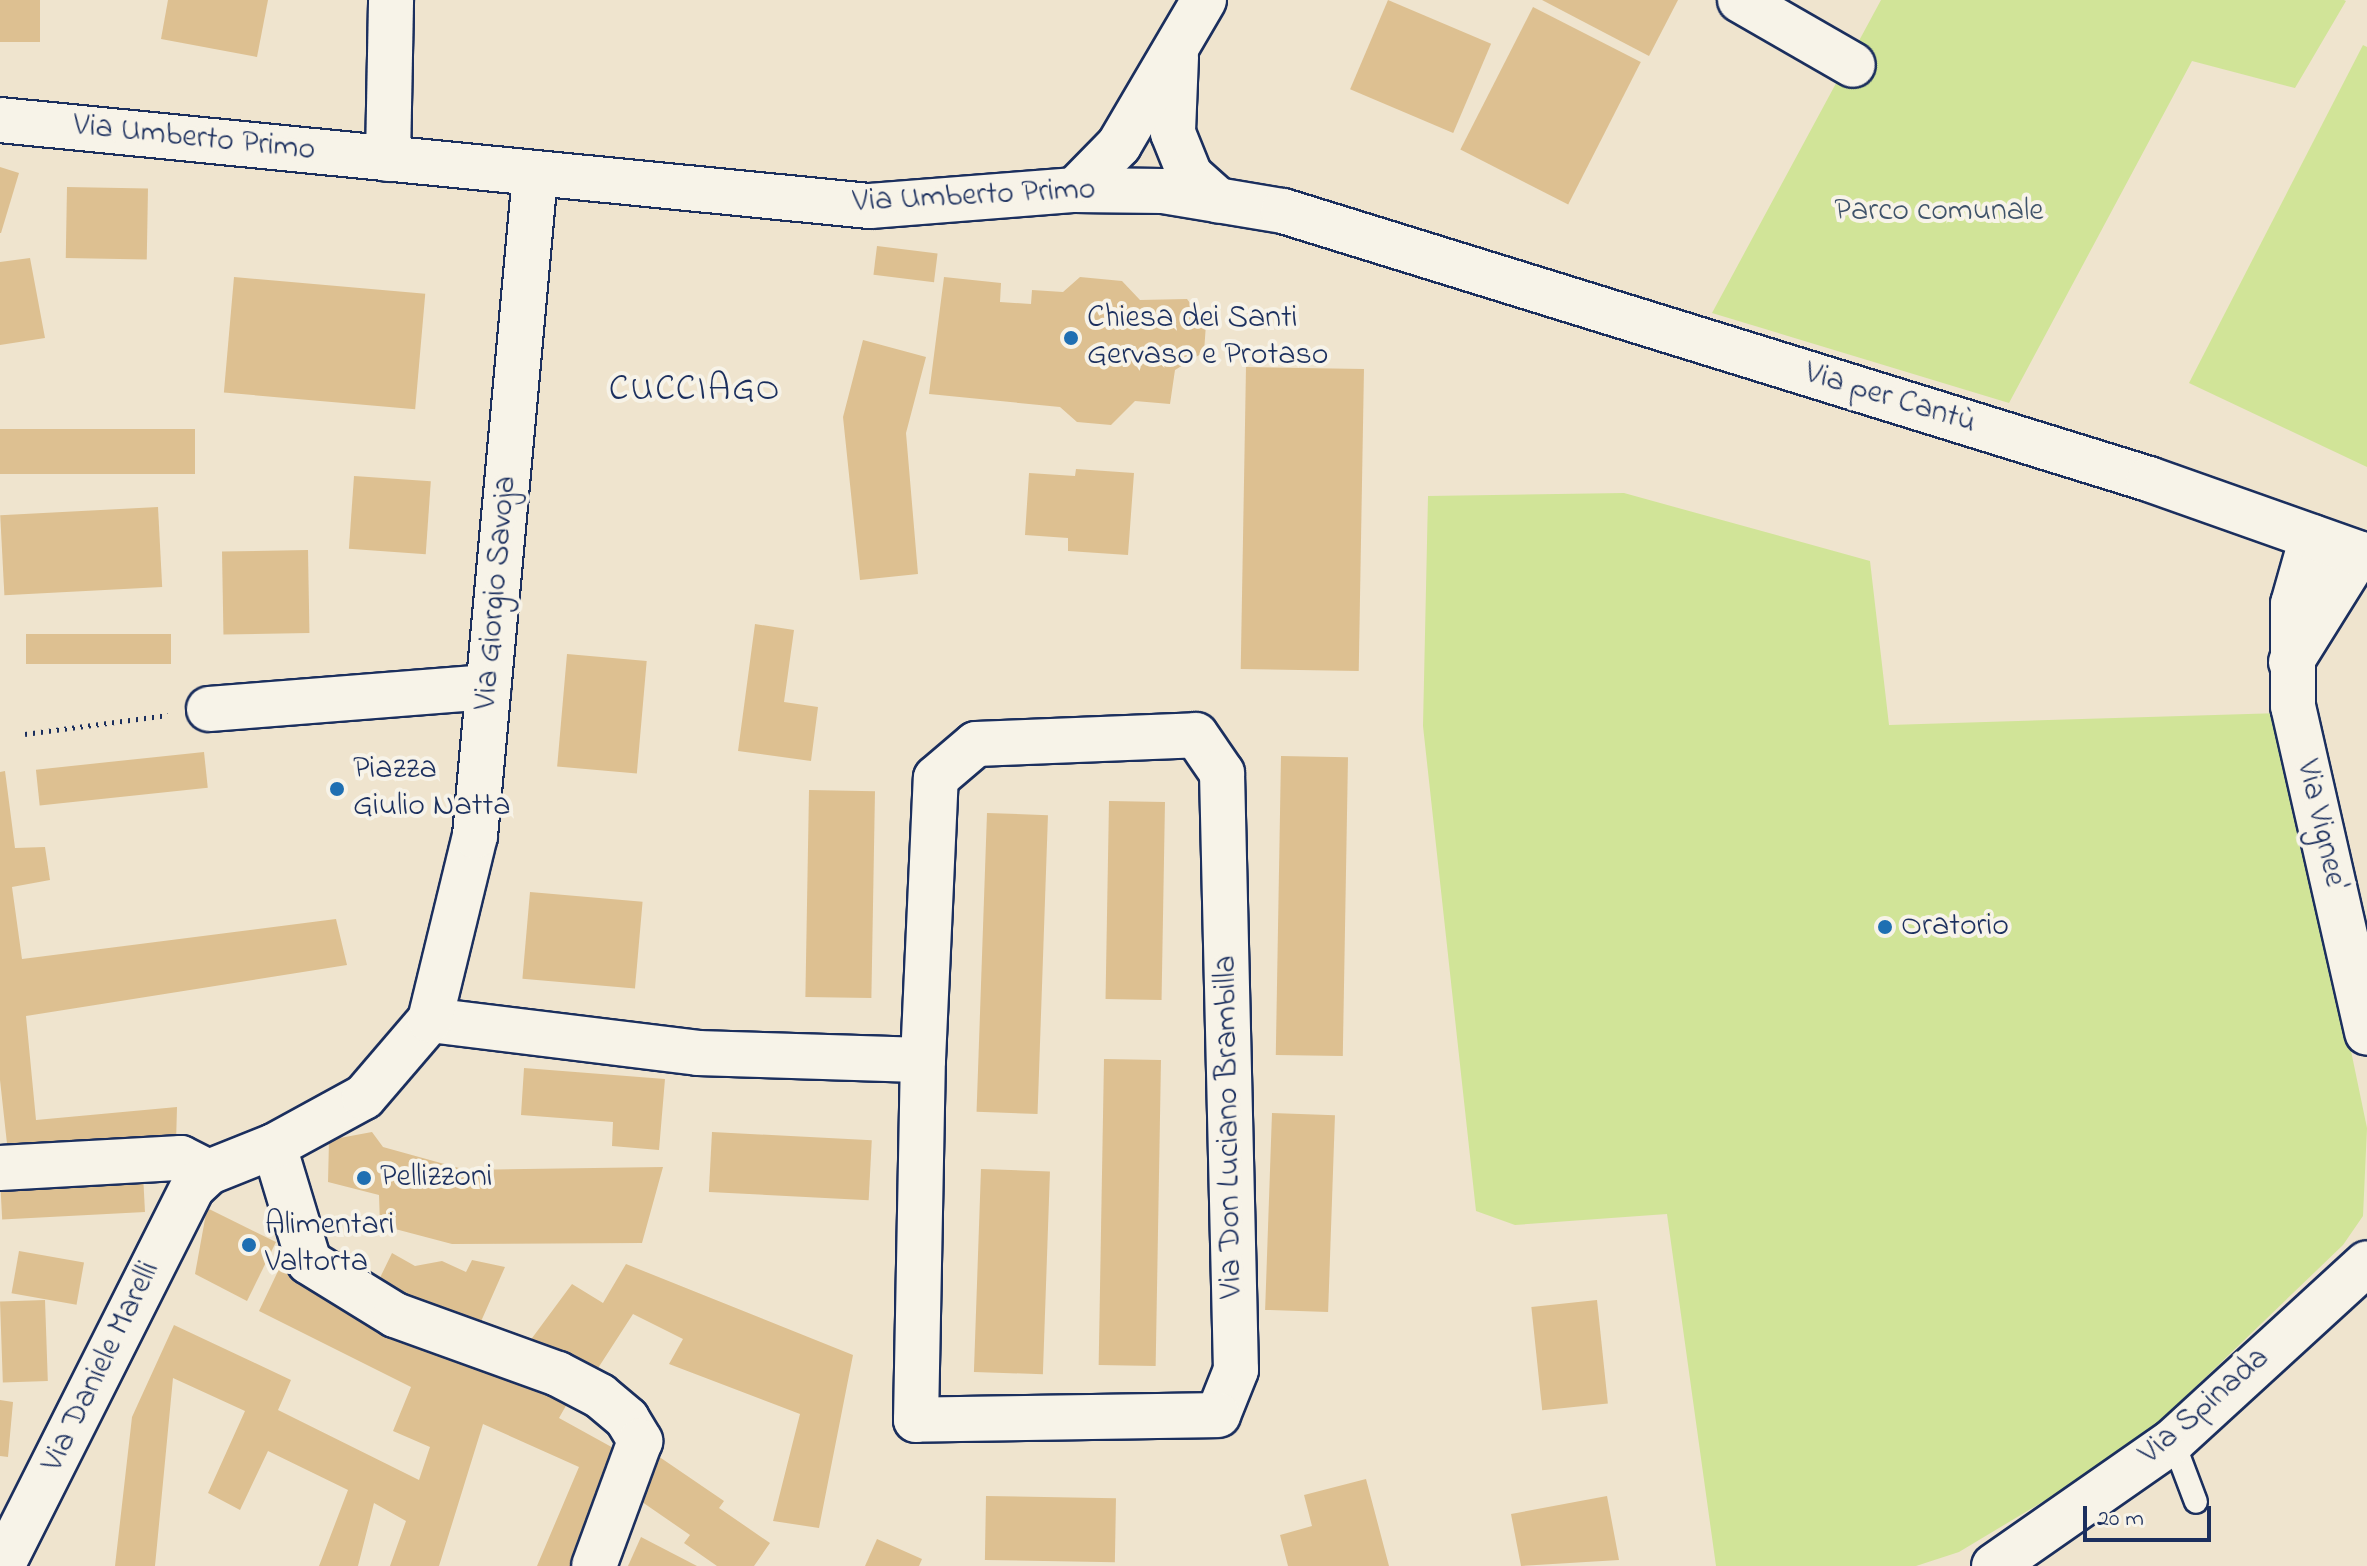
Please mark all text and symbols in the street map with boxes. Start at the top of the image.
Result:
street label: Via Umberto Primo [71,107,317,171]
street label: Via Umberto Primo [852,171,1096,223]
park label: Parco comunale [1834,193,2044,231]
place label: Chiesa dei Santi Gervaso e Protaso [1087,301,1328,376]
marker: Chiesa dei Santi Gervaso e Protaso [1062,329,1080,347]
street label: Via per Cantù [1800,355,1980,443]
district label: CUCCIAGO [609,369,781,413]
street label: Via Giorgio Savoja [468,474,526,712]
place label: Piazza Giulio Natta [353,752,510,827]
street label: Via Vignee' [2286,756,2354,894]
marker: Piazza Giulio Natta [328,780,346,798]
place label: Oratorio [1901,908,2009,946]
marker: Oratorio [1876,918,1894,936]
street label: Via Don Luciano Brambilla [1208,955,1252,1299]
place label: Pellizzoni [380,1159,492,1197]
marker: Pellizzoni [355,1169,373,1187]
place label: Alimentari Valtorta [265,1208,395,1283]
marker: Alimentari Valtorta [240,1236,258,1254]
street label: Via Daniele Marelli [34,1255,170,1479]
street label: Via Spinada [2132,1340,2278,1474]
scale bar [2087,1490,2215,1540]
text: 20 m [2097,1502,2144,1537]

